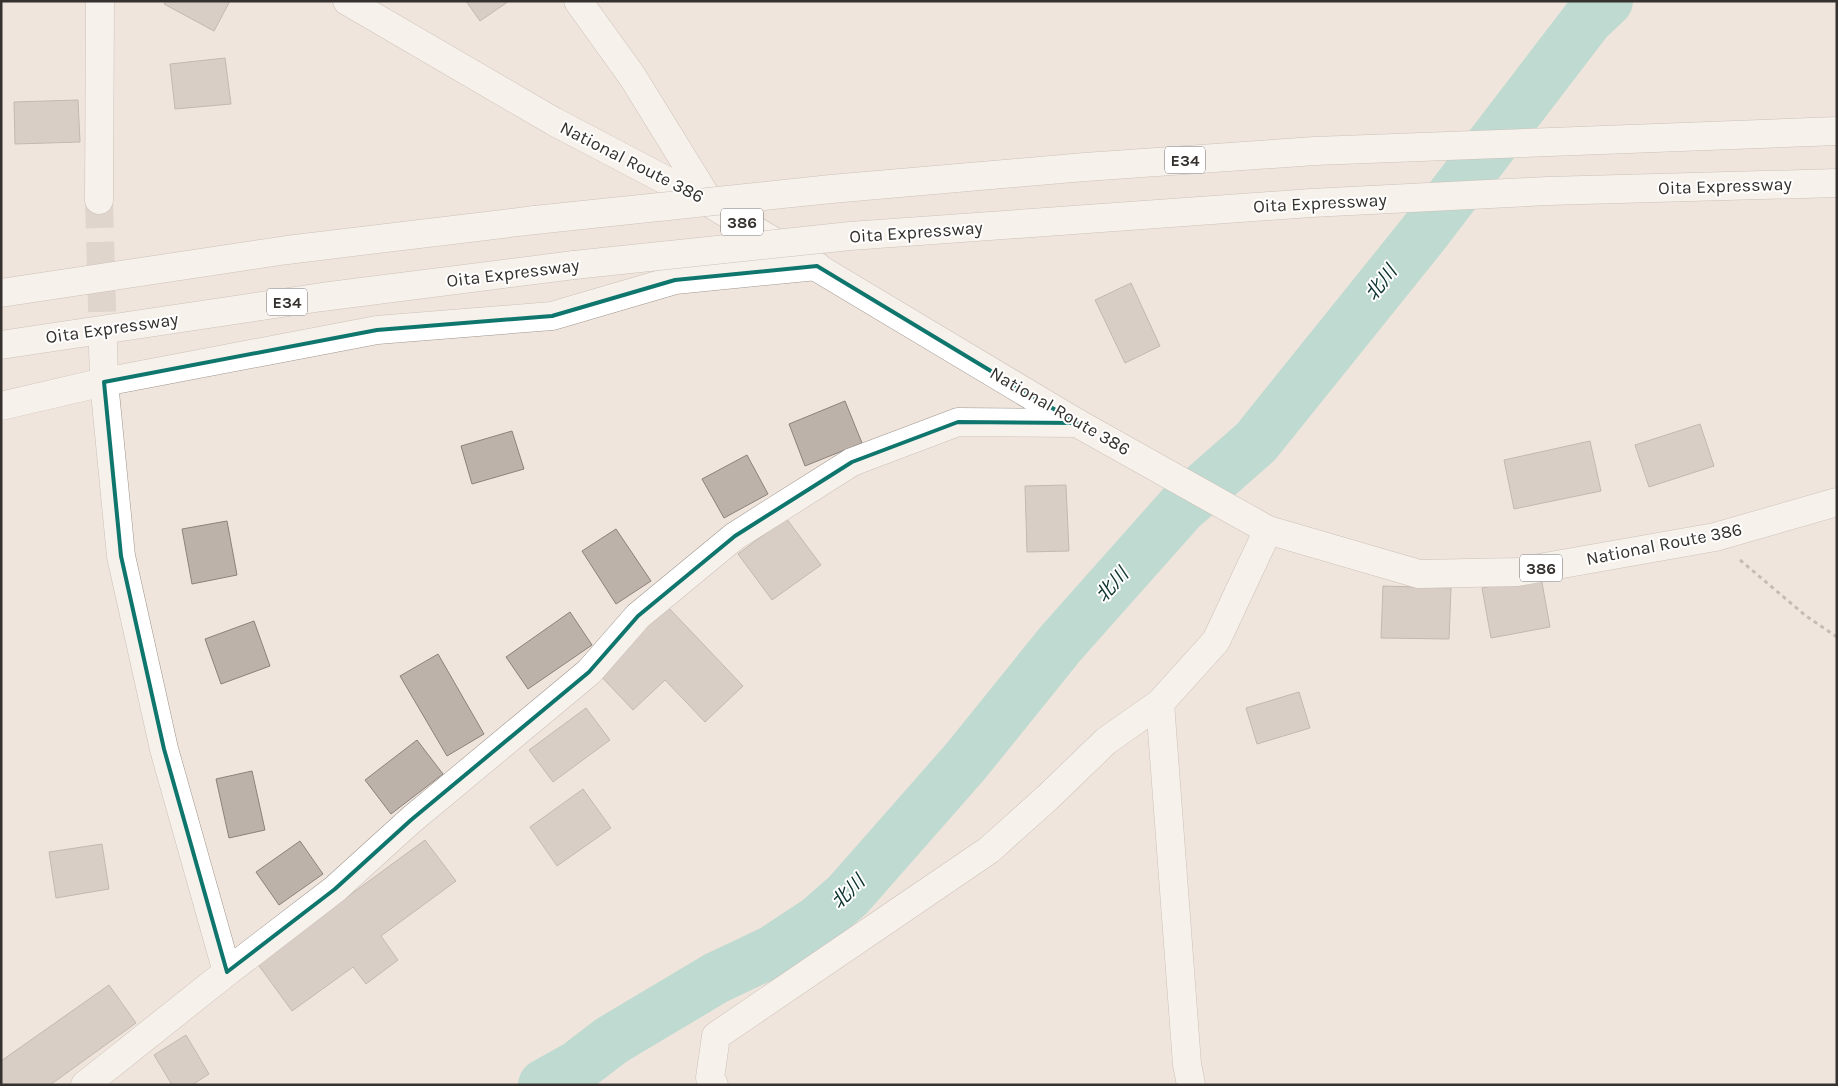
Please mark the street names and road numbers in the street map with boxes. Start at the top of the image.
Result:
street label: National Route 386 [556,116,708,208]
road number: E34 [1165,146,1205,174]
street label: Oita Expressway [1658,173,1793,199]
street label: Oita Expressway [1253,188,1388,217]
road number: 386 [721,208,763,236]
street label: Oita Expressway [849,216,984,248]
street label: Oita Expressway [445,254,581,292]
road number: E34 [267,288,307,316]
street label: Oita Expressway [44,308,180,348]
street label: National Route 386 [986,362,1134,460]
street label: National Route 386 [1584,518,1744,570]
road number: 386 [1520,554,1562,582]

